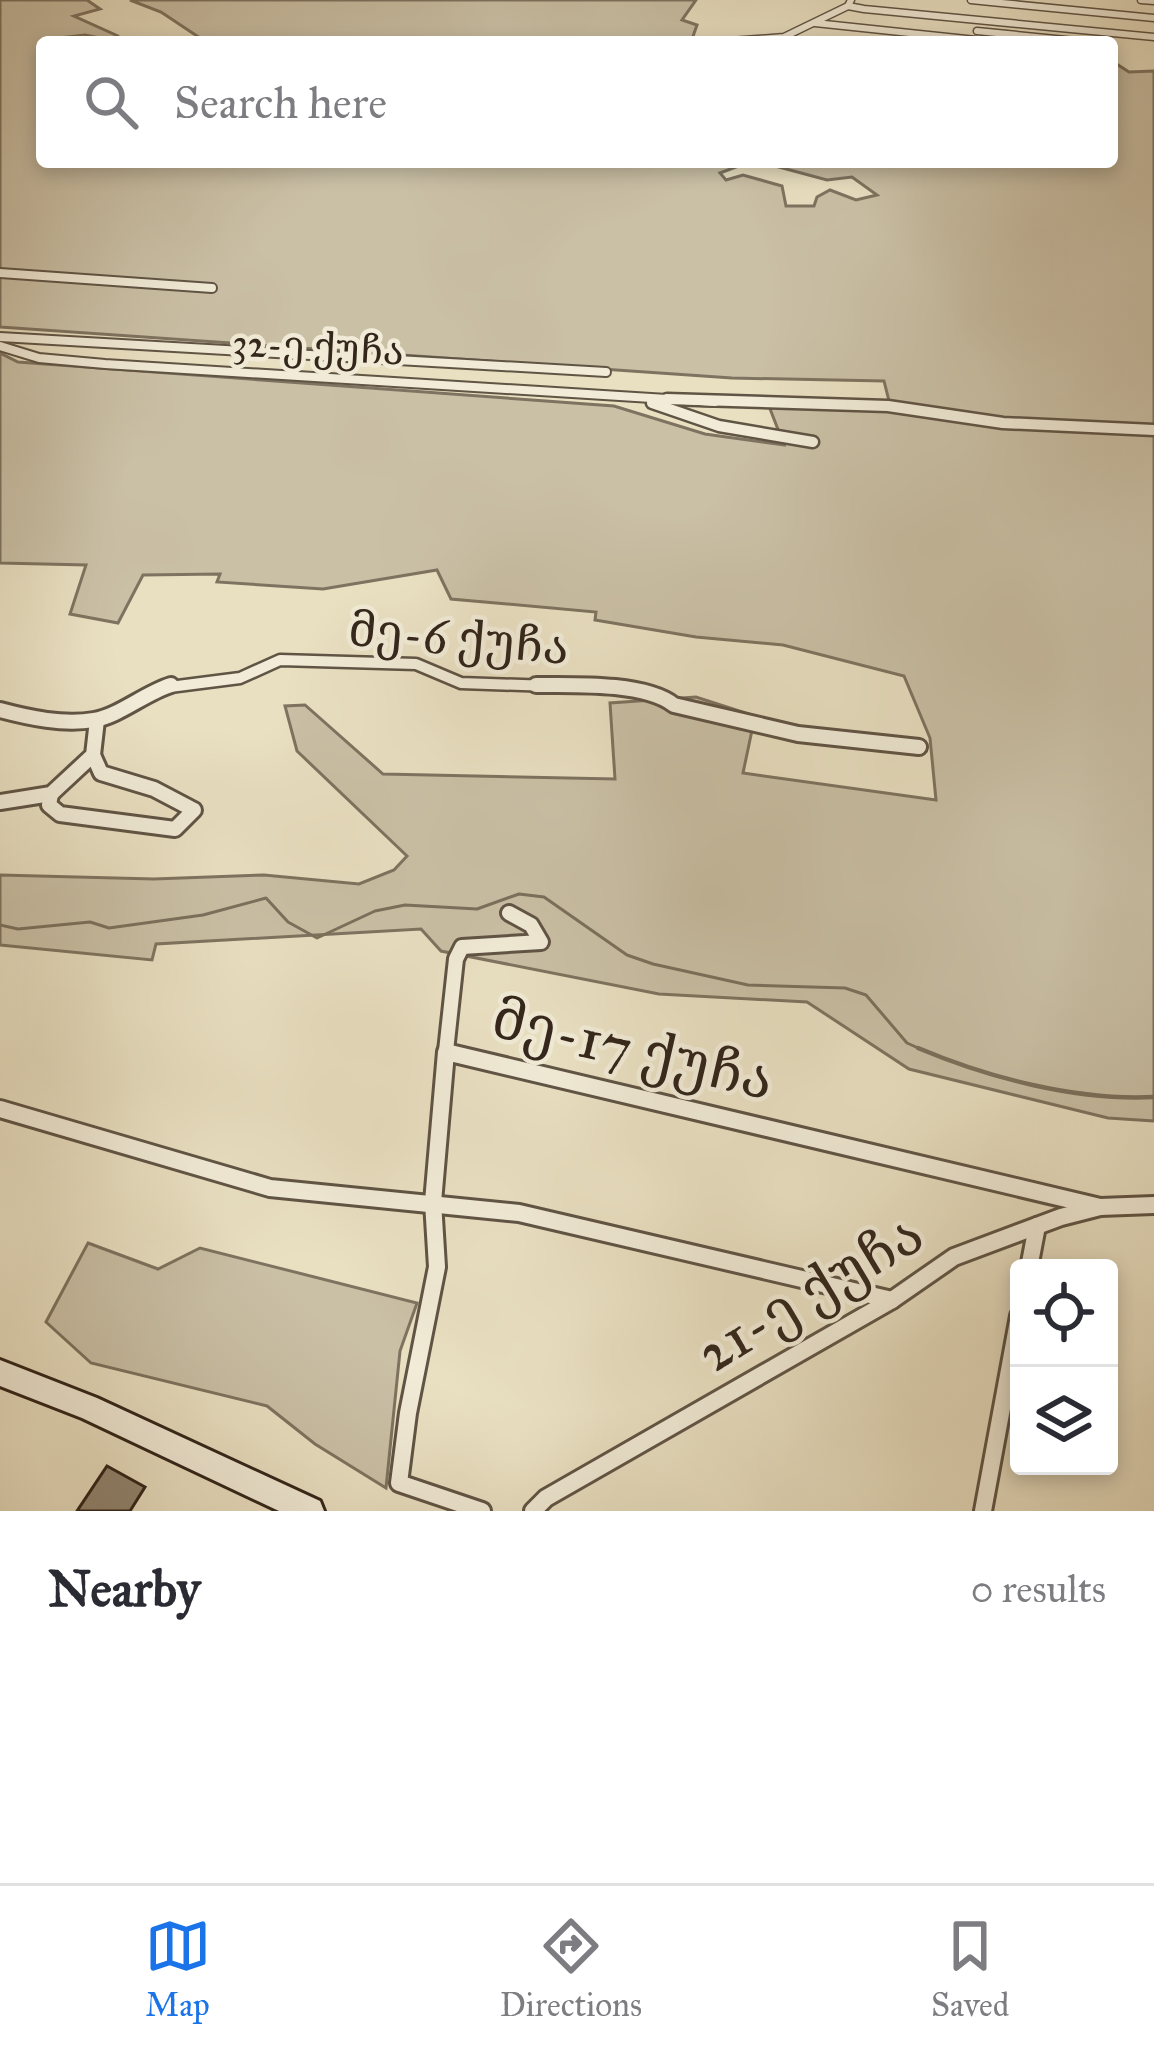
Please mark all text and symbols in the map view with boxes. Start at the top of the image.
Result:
search box [36,36,1118,168]
icon: search [78,69,144,135]
text: Search here [174,75,387,130]
street label: 32-ე ქუჩა [231,319,405,375]
street label: მე-6 ქუჩა [346,599,572,677]
street label: მე-17 ქუჩა [486,983,780,1115]
street label: 21-ე ქუჩა [684,1198,936,1388]
map controls [1010,1259,1118,1475]
button: locate [1010,1259,1118,1367]
button: layers [1010,1367,1118,1475]
text: Nearby [48,1558,200,1620]
text: 0 results [971,1565,1106,1613]
tab: Map [145,1913,211,2025]
tab: Directions [500,1913,642,2025]
tab: Saved [931,1913,1009,2025]

